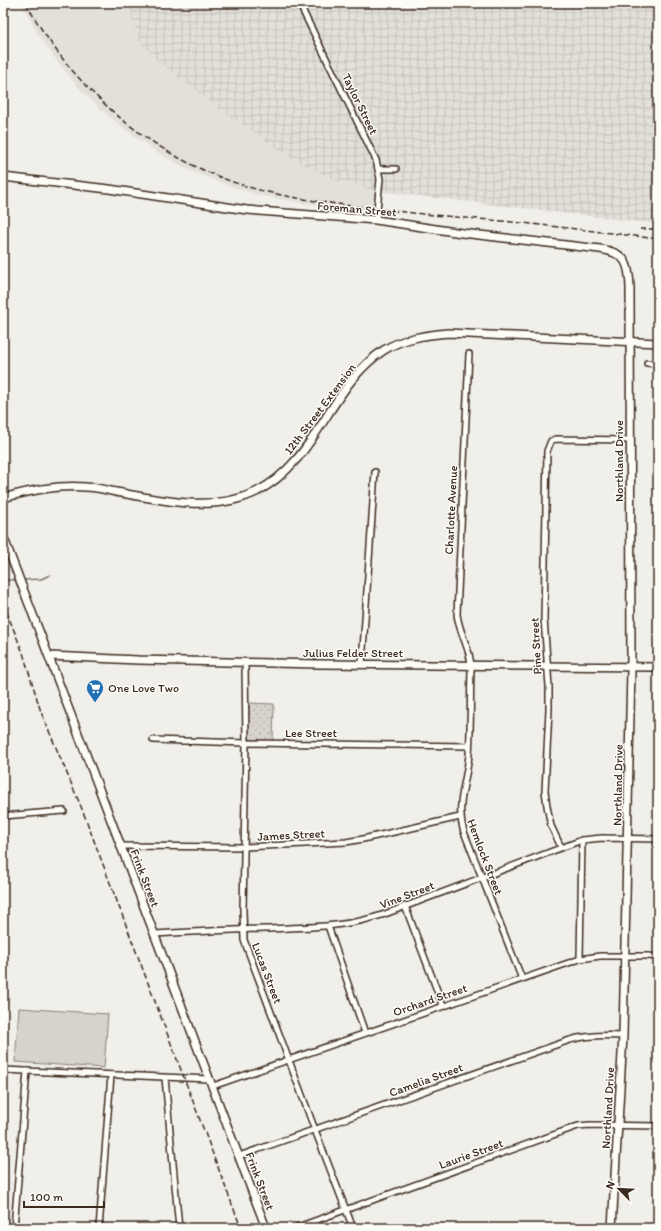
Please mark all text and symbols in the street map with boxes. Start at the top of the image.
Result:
street label: Taylor Street [339,71,381,137]
street label: Foreman Street [317,199,398,219]
street label: 12th Street Extension [281,361,359,457]
street label: Northland Drive [612,420,626,502]
street label: Charlotte Avenue [442,465,460,555]
street label: Pine Street [527,617,544,675]
street label: Julius Felder Street [303,646,404,660]
supermarket icon: One Love Two [85,678,105,703]
place label: One Love Two [108,681,179,695]
street label: Lee Street [285,726,337,740]
street label: Northland Drive [610,744,626,826]
street label: Hemlock Street [464,817,506,897]
street label: James Street [257,826,326,844]
street label: Frink Street [128,847,163,909]
street label: Vine Street [378,878,437,912]
street label: Lucas Street [249,941,285,1006]
street label: Orchard Street [391,981,469,1019]
street label: Camelia Street [387,1060,465,1100]
street label: Northland Drive [599,1066,617,1149]
street label: Laurie Street [437,1136,505,1172]
street label: Frink Street [243,1150,278,1212]
north arrow [599,1169,639,1209]
text: N [603,1179,618,1191]
scale bar [24,1183,104,1209]
text: 100 m [30,1190,63,1204]

